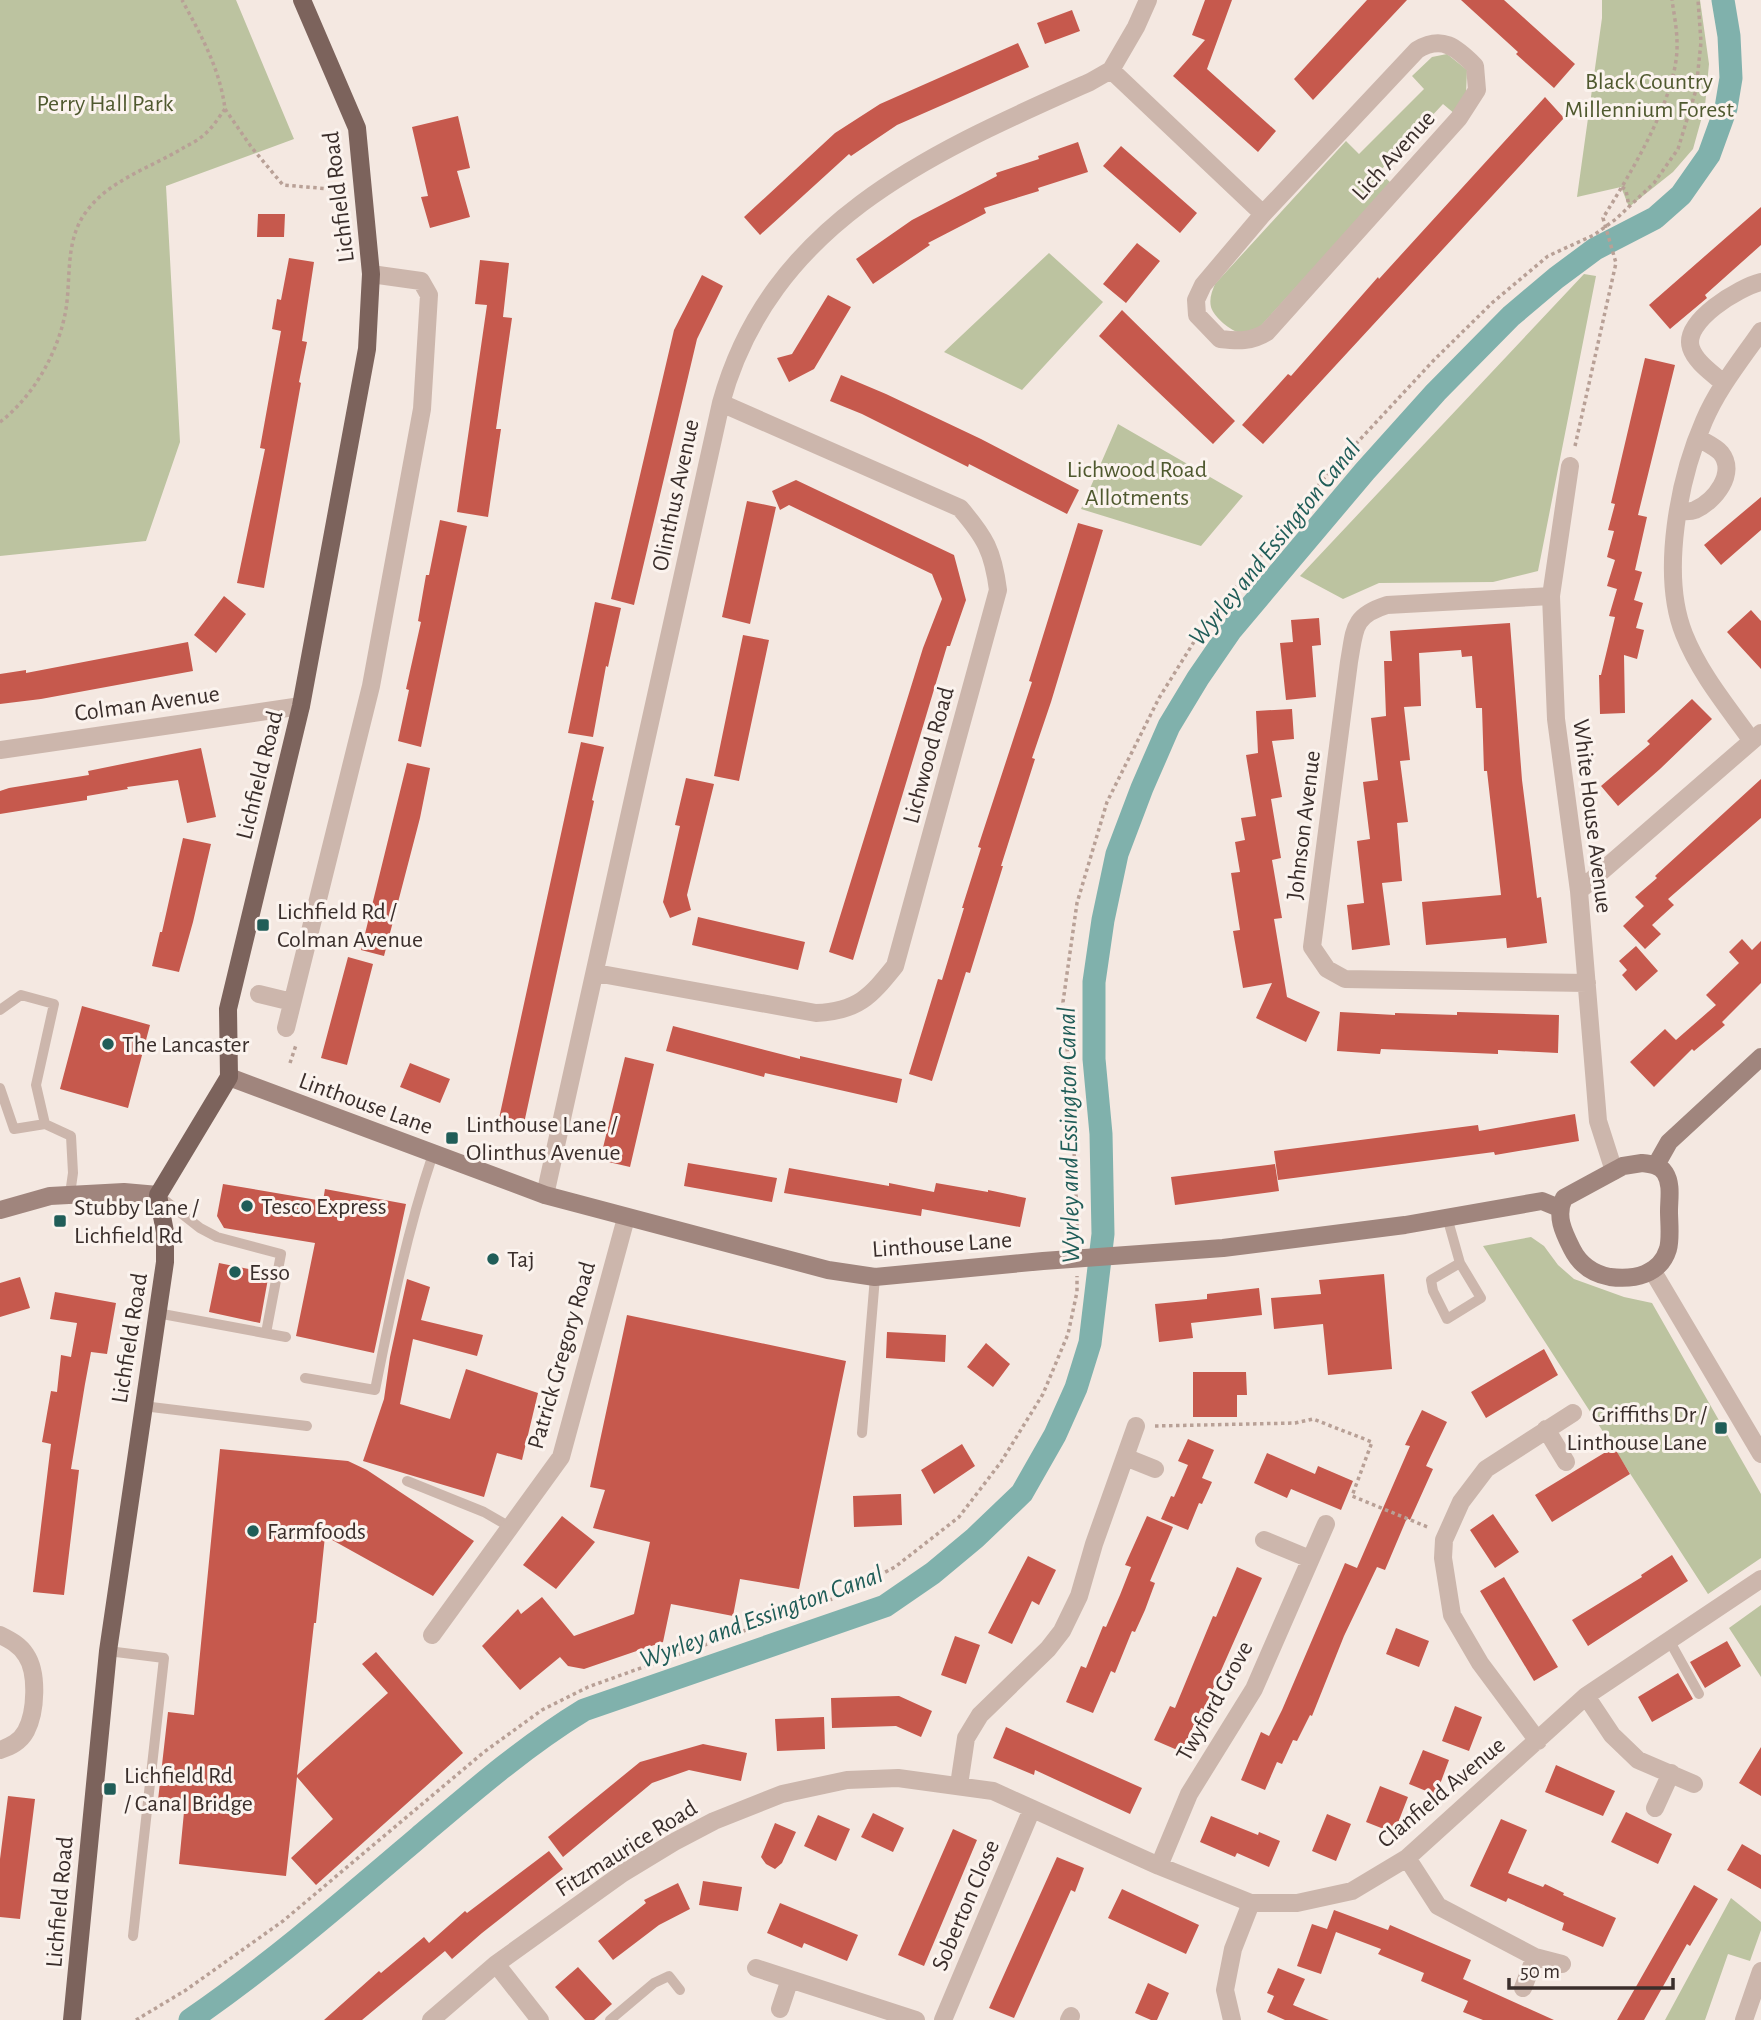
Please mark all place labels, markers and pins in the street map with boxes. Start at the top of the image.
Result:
place label: Lichfield Rd / Colman Avenue [277,900,423,952]
marker: Lichfield Rd / Colman Avenue [255,917,271,933]
place label: The Lancaster [122,1033,250,1057]
marker: The Lancaster [100,1036,116,1052]
place label: Linthouse Lane / Olinthus Avenue [466,1113,621,1165]
marker: Linthouse Lane / Olinthus Avenue [444,1130,460,1146]
place label: Tesco Express [261,1195,387,1219]
place label: Stubby Lane / Lichfield Rd [74,1196,199,1248]
marker: Tesco Express [239,1198,255,1214]
marker: Stubby Lane / Lichfield Rd [52,1213,68,1229]
place label: Taj [507,1248,535,1272]
marker: Taj [485,1251,501,1267]
place label: Esso [249,1261,290,1285]
marker: Esso [227,1264,243,1280]
place label: Griffiths Dr / Linthouse Lane [1566,1403,1707,1455]
marker: Griffiths Dr / Linthouse Lane [1713,1420,1729,1436]
place label: Farmfoods [267,1520,366,1544]
marker: Farmfoods [245,1523,261,1539]
place label: Lichfield Rd / Canal Bridge [124,1764,253,1816]
marker: Lichfield Rd / Canal Bridge [102,1781,118,1797]

